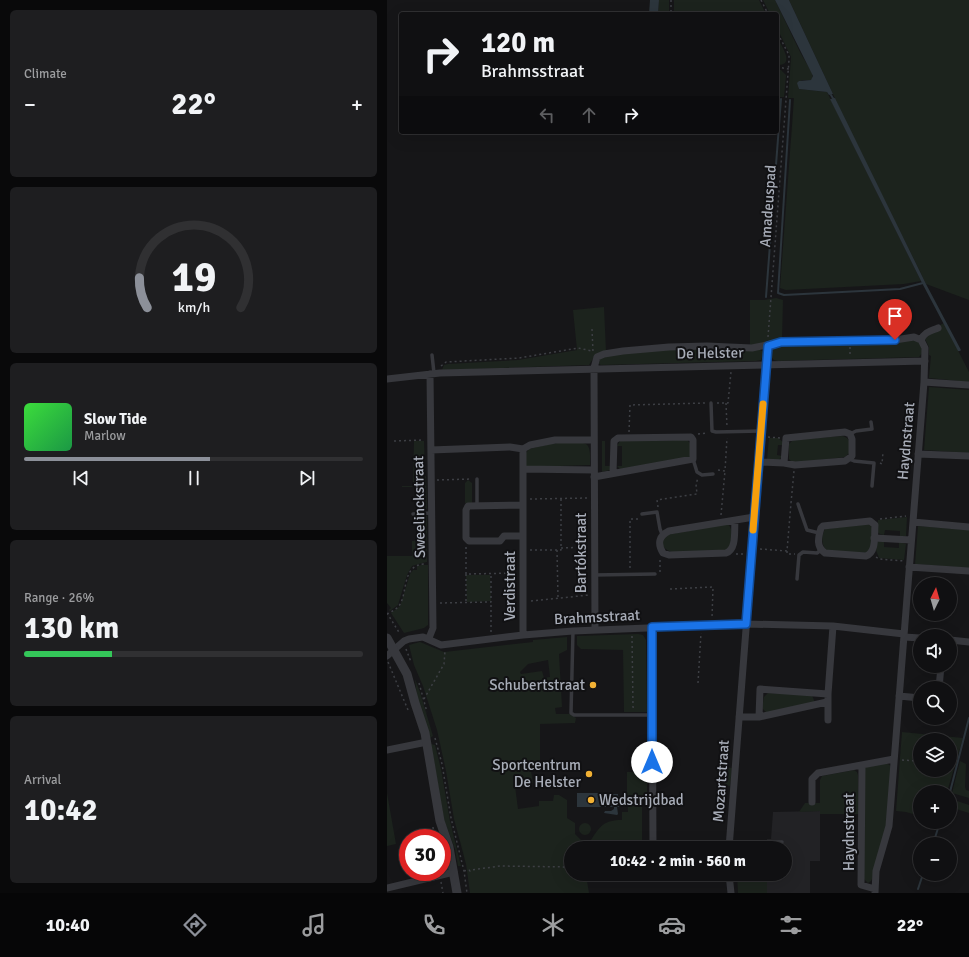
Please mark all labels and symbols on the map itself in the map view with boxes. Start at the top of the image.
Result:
street label: Amadeuspad [756,164,780,248]
pin [878,299,912,340]
street label: De Helster [676,343,744,363]
street label: Haydnstraat [894,401,918,481]
street label: Sweelinckstraat [409,456,429,558]
street label: Bartókstraat [572,513,590,593]
street label: Verdistraat [501,551,519,621]
north arrow [913,577,957,621]
street label: Brahmsstraat [554,606,640,628]
place label: Schubertstraat [489,676,585,694]
marker: Schubertstraat [588,680,598,690]
street label: Mozartstraat [709,739,733,823]
position arrow [631,741,673,783]
place label: Sportcentrum De Helster [492,756,581,791]
marker: Sportcentrum De Helster [584,769,594,779]
place label: Wedstrijdbad [599,791,684,809]
street label: Haydnstraat [840,793,858,871]
marker: Wedstrijdbad [586,795,596,805]
speed limit sign: 30 [399,829,451,881]

